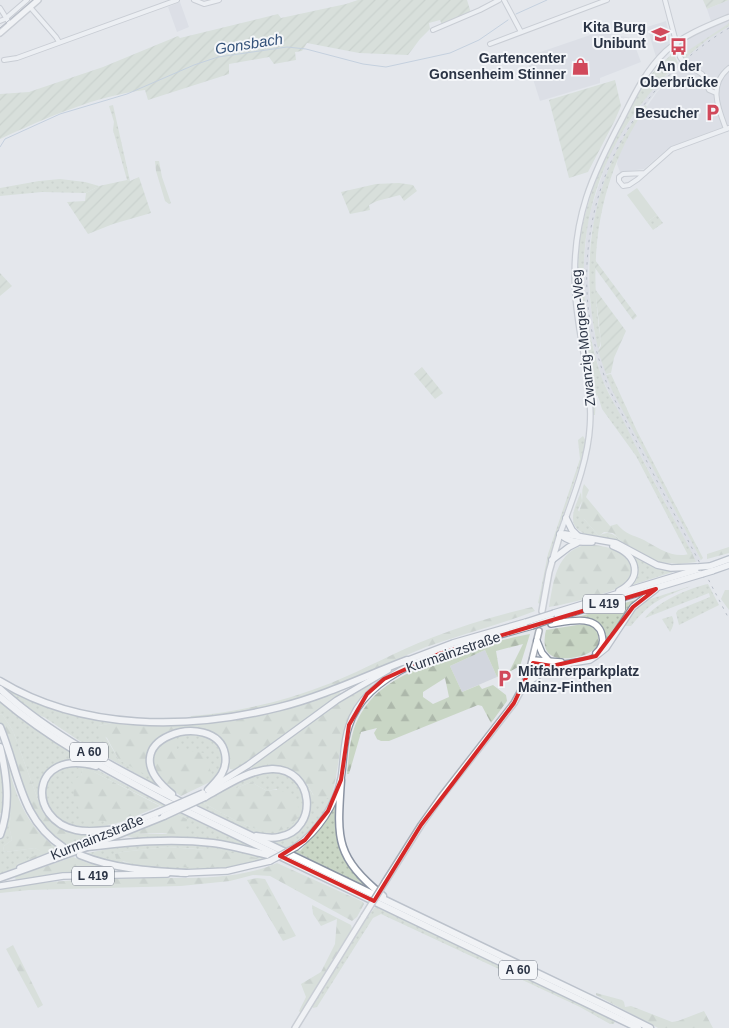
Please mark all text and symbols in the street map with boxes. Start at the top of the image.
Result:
place label: Kita Burg Unibunt [583,19,646,51]
school or university icon: Kita Burg Unibunt [650,25,670,45]
water label: Gonsbach [214,30,284,57]
bus stop icon: An der Oberbrücke [669,36,689,56]
place label: Gartencenter Gonsenheim Stinner [429,50,567,82]
shop icon: Gartencenter Gonsenheim Stinner [570,56,590,76]
place label: An der Oberbrücke [640,58,719,90]
parking icon: Besucher [703,103,723,123]
place label: Besucher [635,105,700,121]
street label: Zwanzig-Morgen-Weg [568,269,598,407]
road number: L 419 [583,594,625,614]
street label: Kurmainzstraße [404,628,503,676]
place label: Mitfahrerparkplatz Mainz-Finthen [518,663,639,695]
parking icon: Mitfahrerparkplatz Mainz-Finthen [494,669,514,689]
road number: A 60 [70,742,108,762]
street label: Kurmainzstraße [48,811,146,863]
road number: L 419 [72,866,114,886]
road number: A 60 [499,960,537,980]

